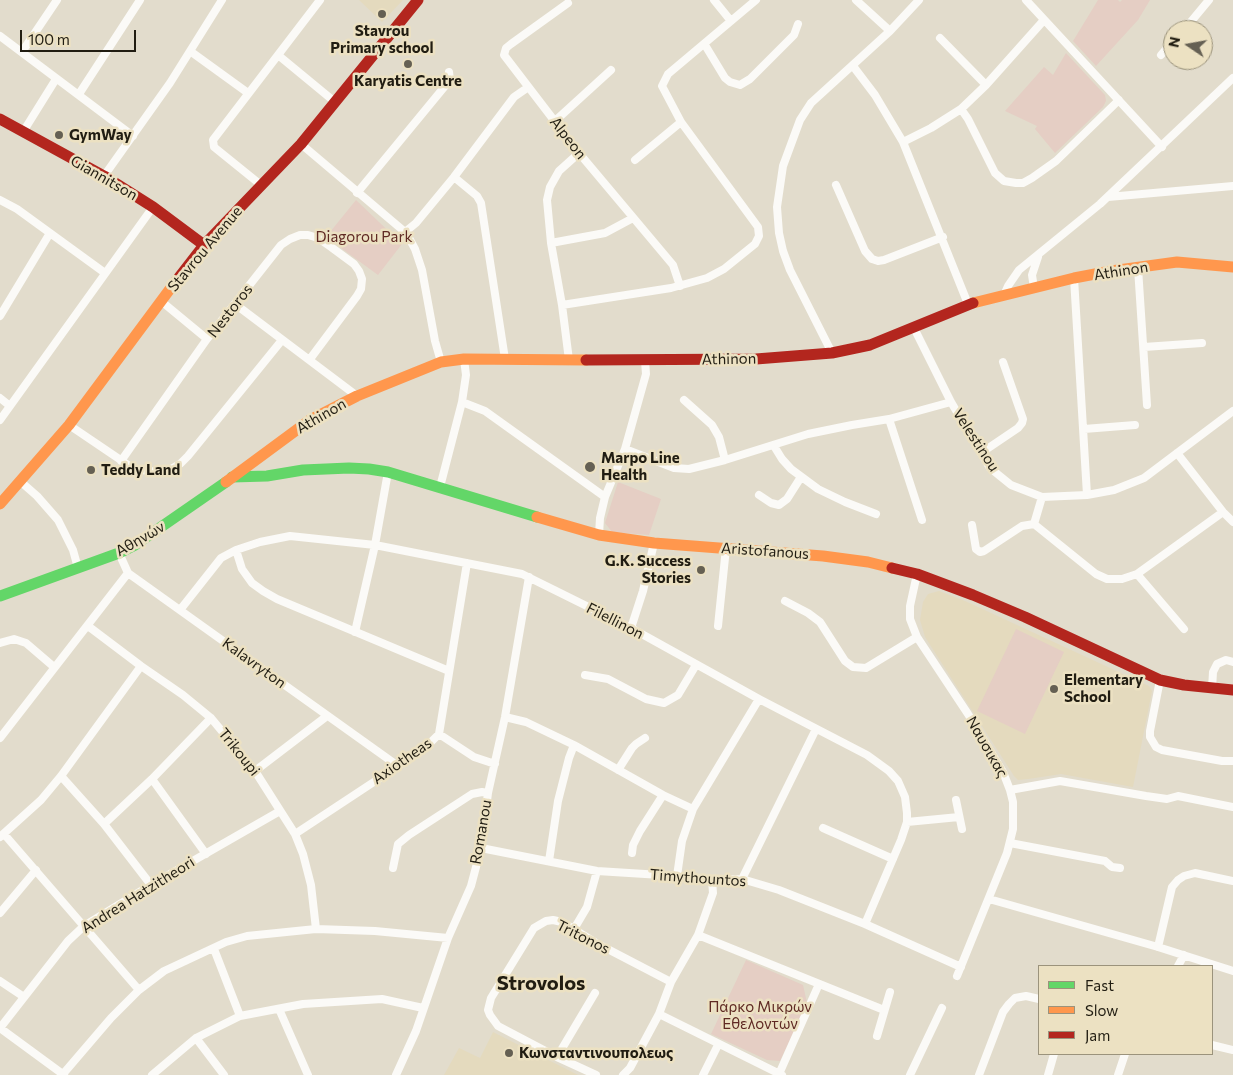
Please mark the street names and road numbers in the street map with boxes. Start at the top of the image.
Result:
street label: Alpeon [546,113,590,163]
street label: Giannitson [67,152,141,204]
street label: Stavrou Avenue [164,203,246,295]
street label: Athinon [1093,258,1149,284]
street label: Nestoros [204,281,256,341]
street label: Athinon [702,350,756,368]
street label: Athinon [293,395,349,437]
street label: Velestinou [949,405,1003,475]
street label: Αθηνών [112,518,168,560]
street label: Aristofanous [720,539,810,563]
street label: Filellinon [583,599,647,643]
street label: Kalavryton [219,634,289,692]
street label: Ναυσικας [962,713,1012,781]
street label: Trikoupi [214,725,264,779]
street label: Axiotheas [369,734,435,788]
street label: Romanou [466,798,496,866]
street label: Andrea Hatzitheori [78,853,198,937]
street label: Timythountos [649,866,747,890]
street label: Tritonos [553,916,613,958]

